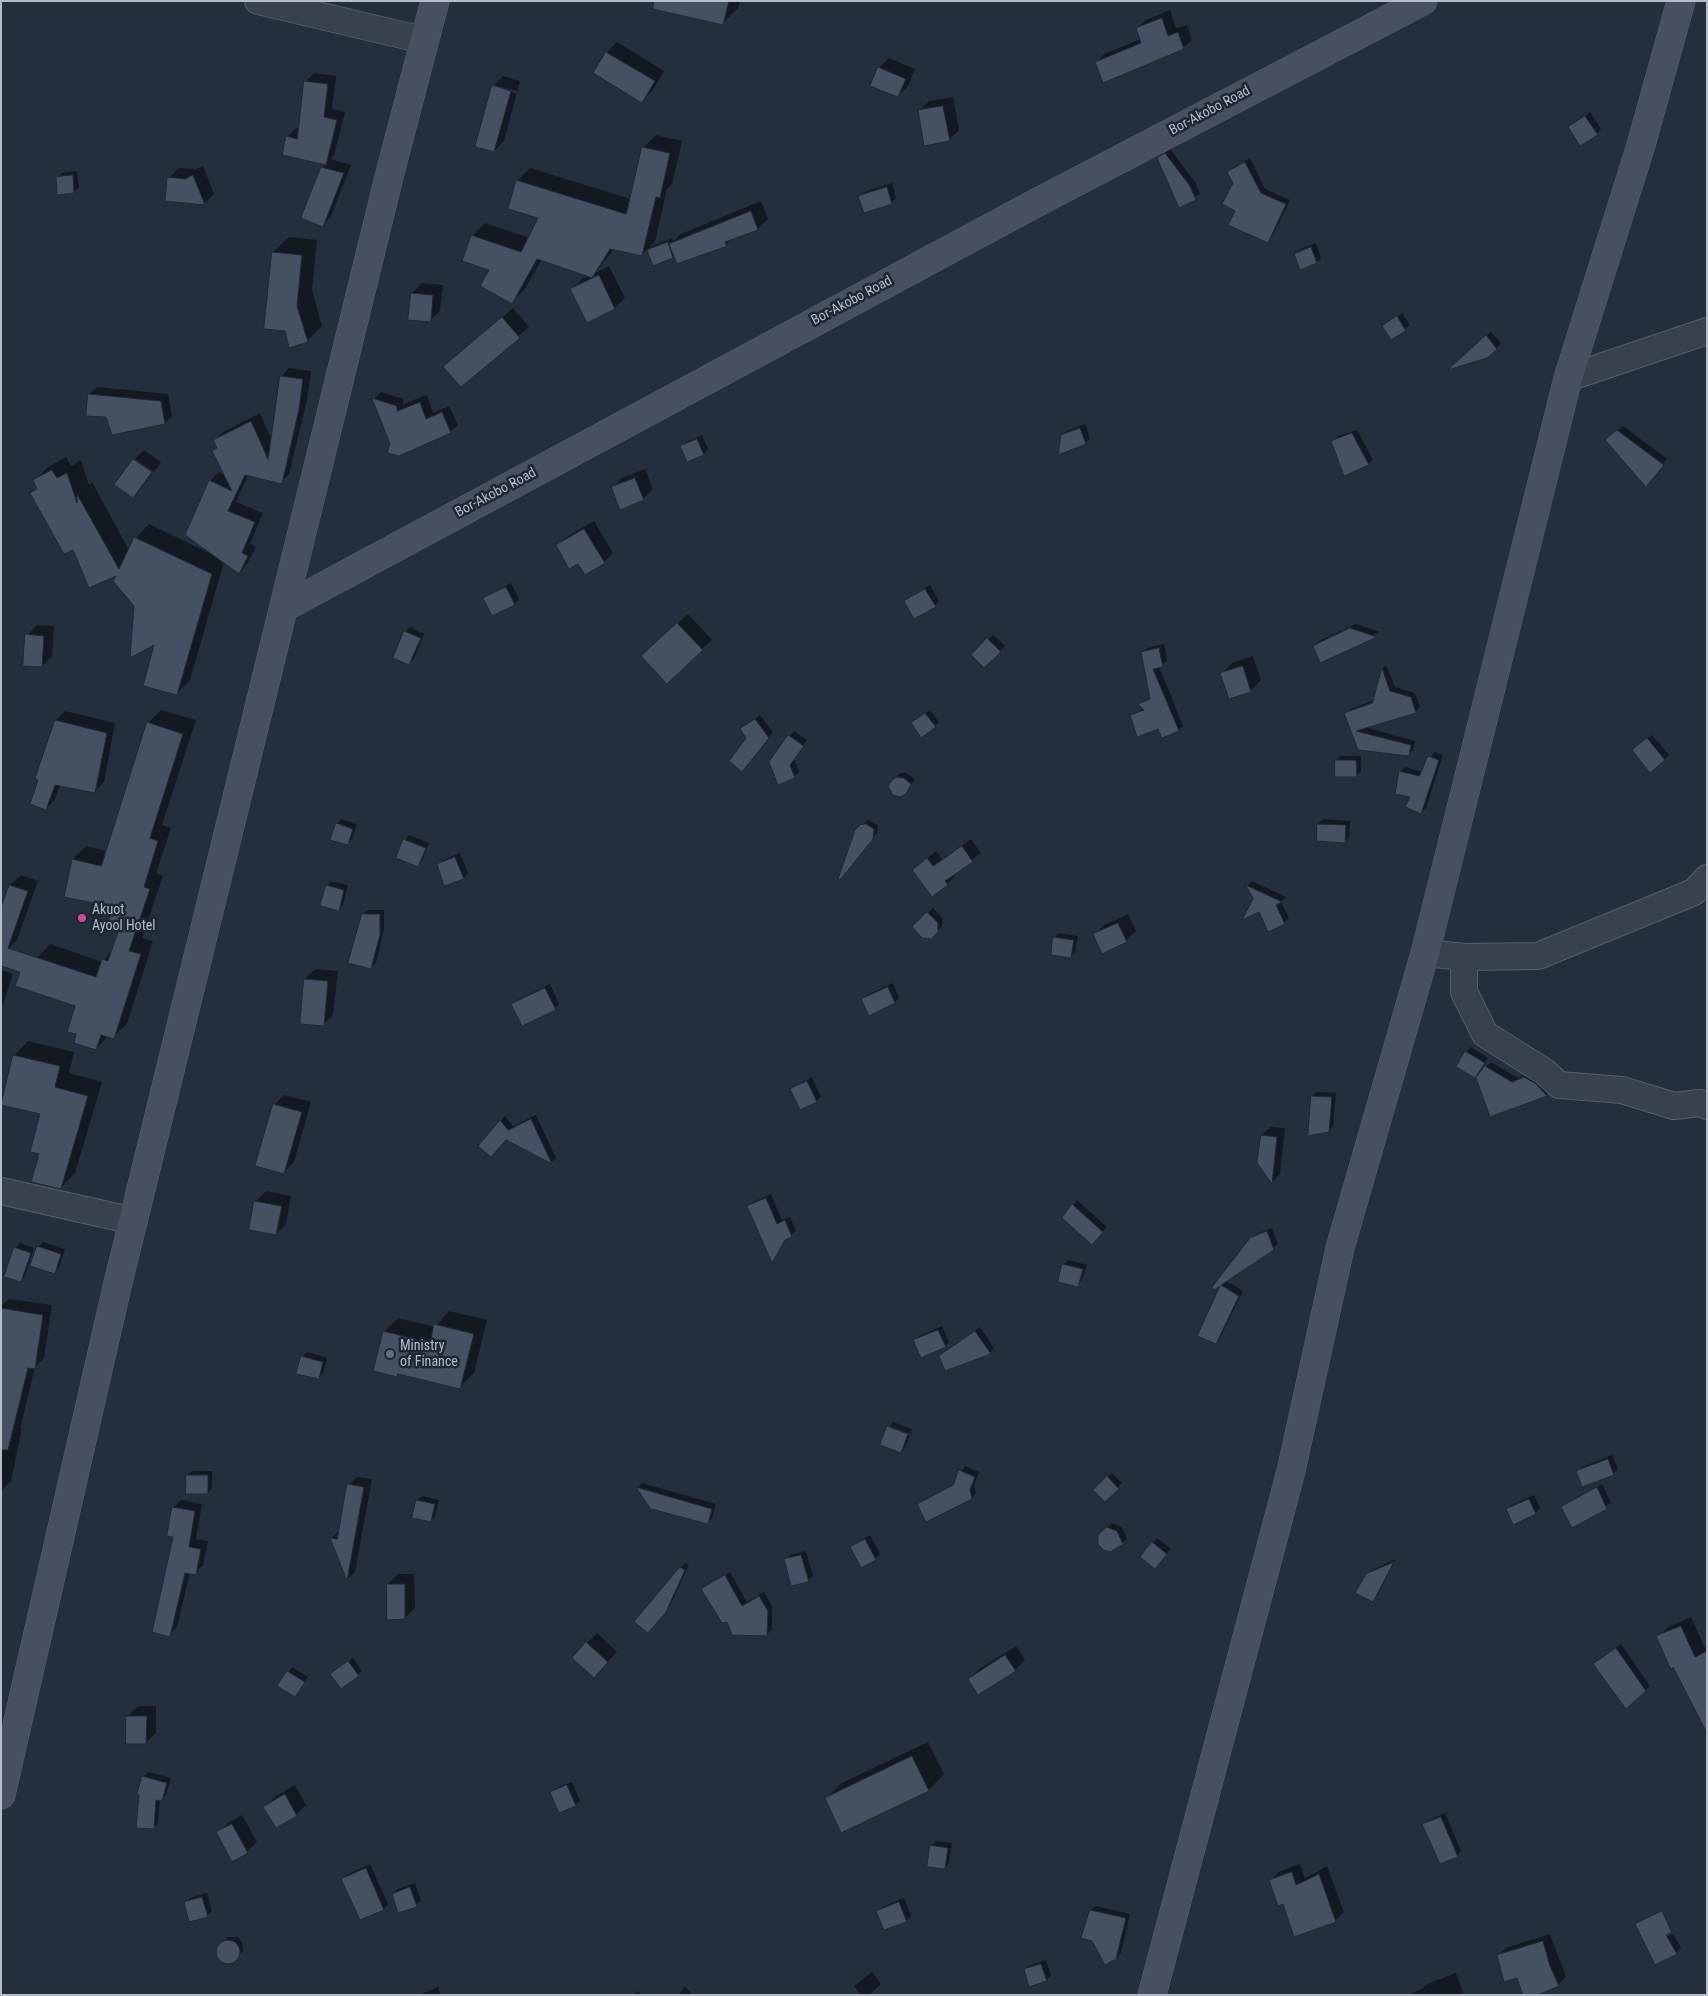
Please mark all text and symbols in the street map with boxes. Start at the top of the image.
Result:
street label: Bor-Akobo Road [1167,83,1253,139]
street label: Bor-Akobo Road [809,273,895,329]
street label: Bor-Akobo Road [453,465,539,521]
place label: Akuot Ayool Hotel [92,902,156,934]
marker: Akuot Ayool Hotel [76,912,88,924]
place label: Ministry of Finance [400,1338,458,1370]
marker: Ministry of Finance [384,1348,396,1360]

